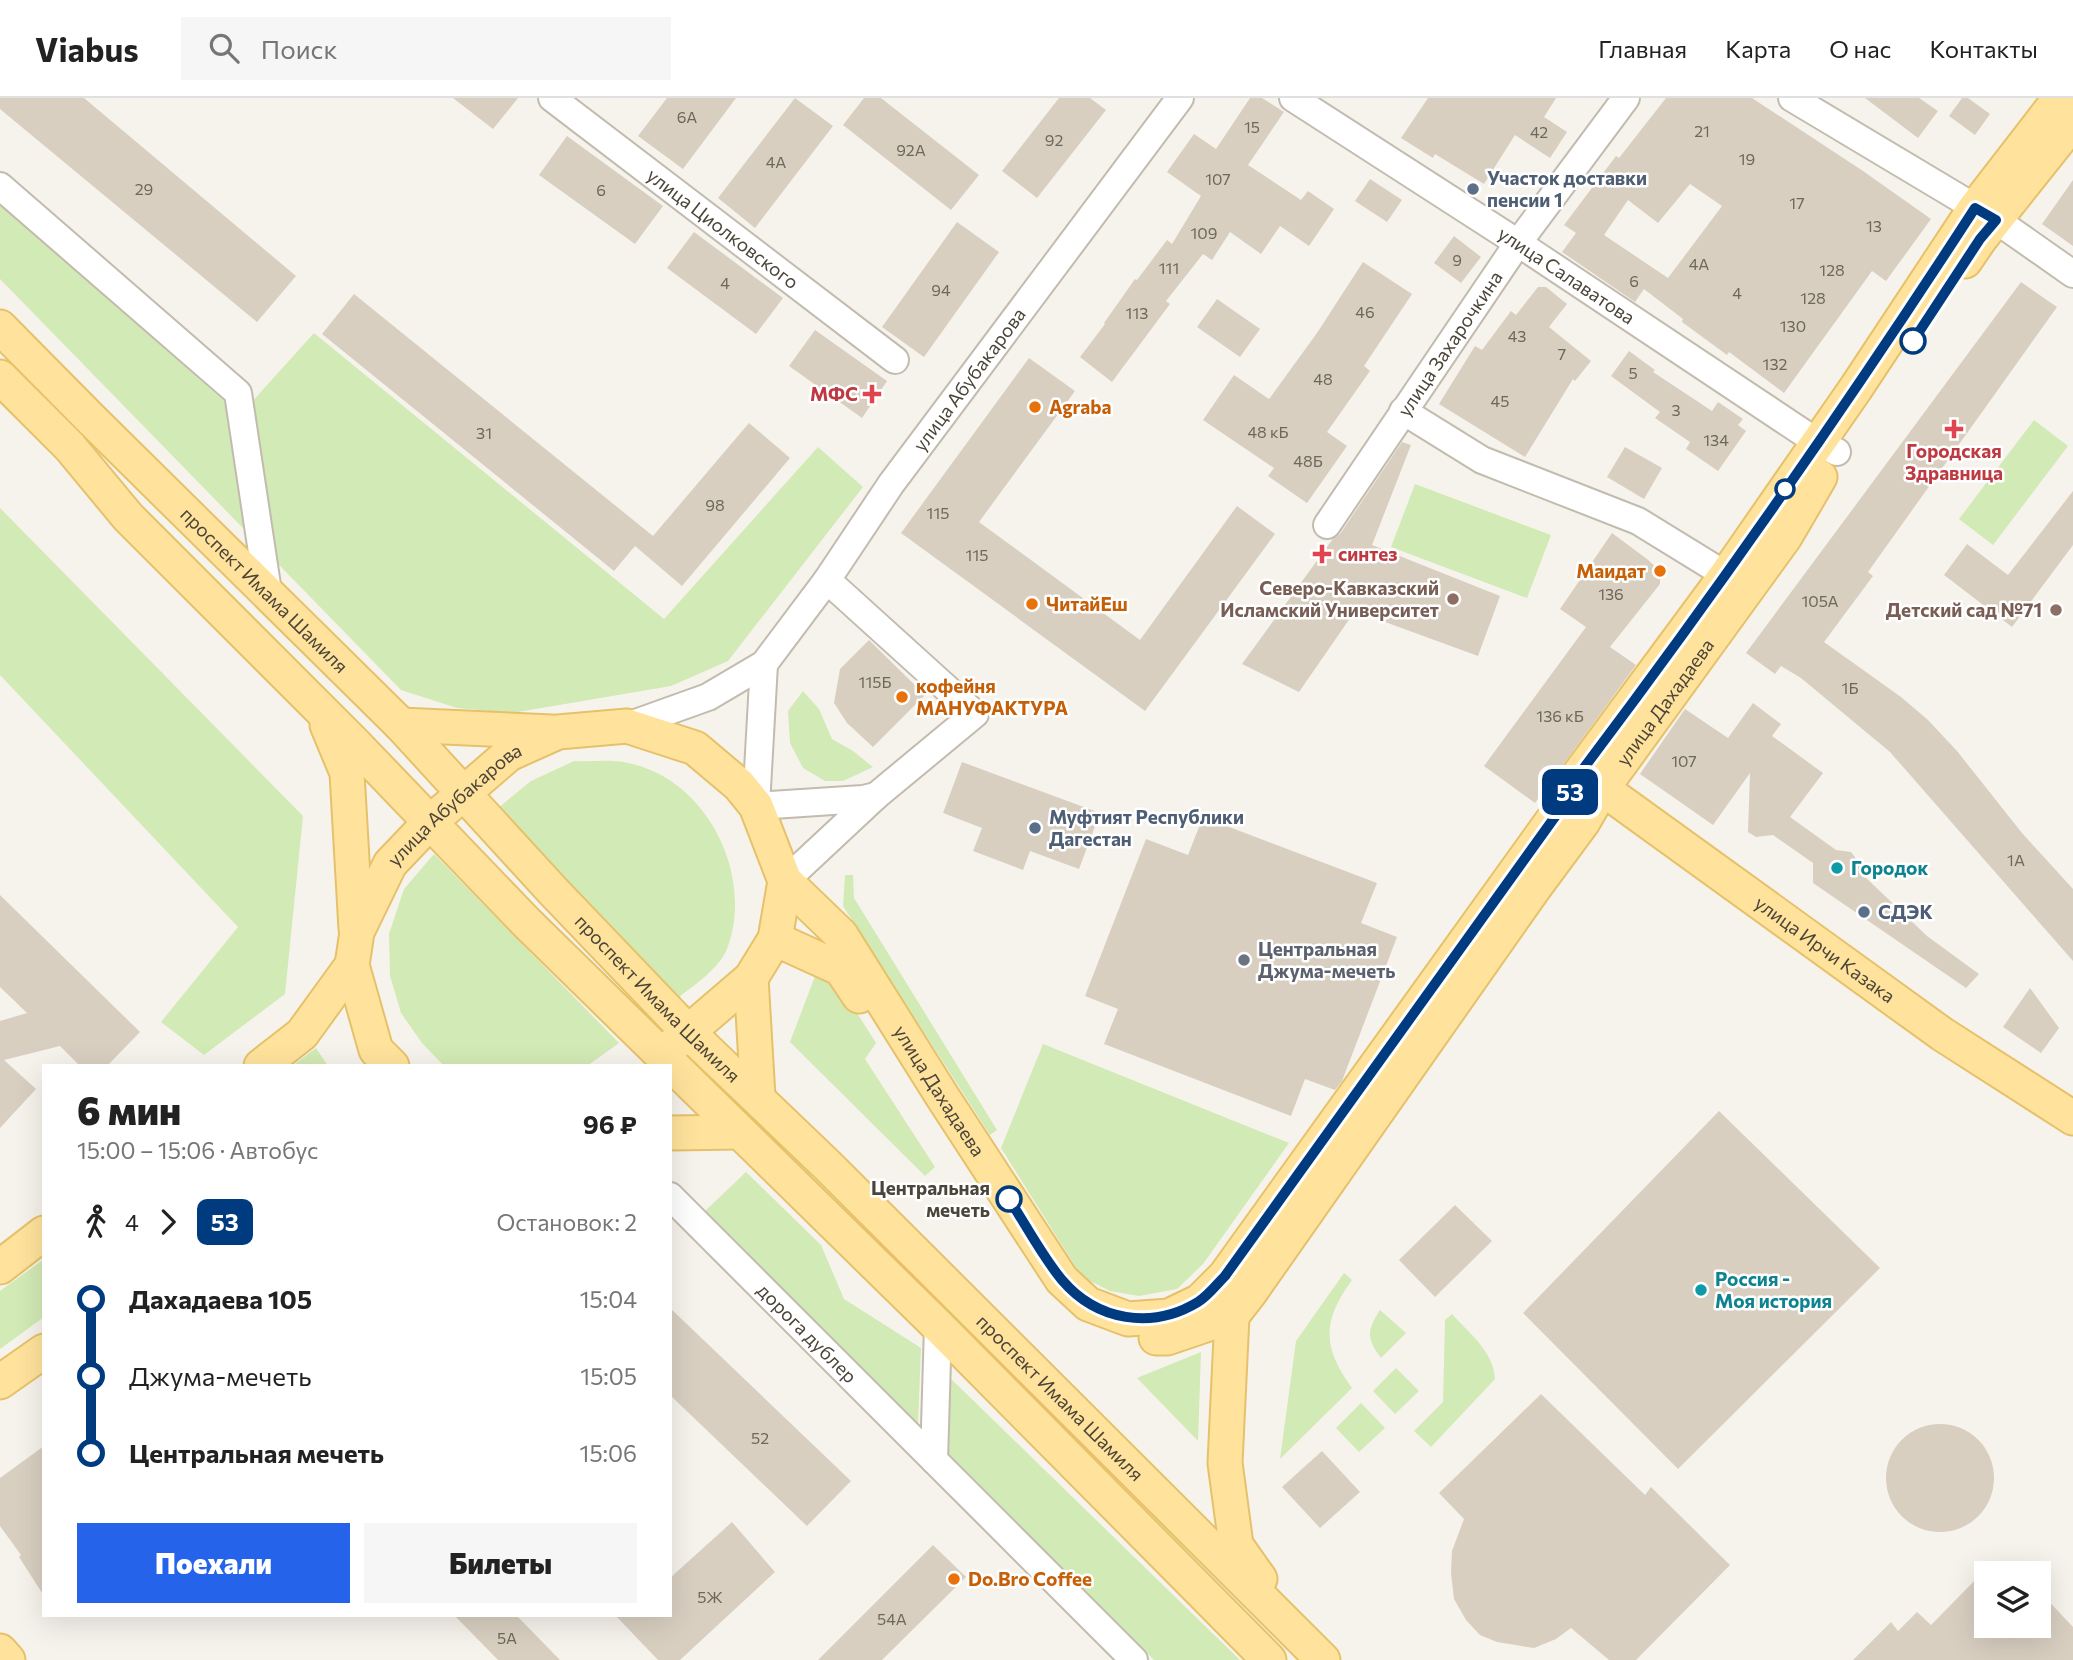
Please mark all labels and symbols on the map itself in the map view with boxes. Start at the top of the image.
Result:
house number: 6А [677,107,697,126]
house number: 15 [1244,117,1260,136]
house number: 21 [1694,121,1710,140]
house number: 42 [1530,122,1548,141]
house number: 92 [1045,130,1063,149]
house number: 92А [896,140,926,159]
house number: 19 [1739,149,1755,168]
house number: 4А [766,152,786,171]
street label: улица Циолковского [643,163,803,293]
place label: Участок доставки пенсии 1 [1487,166,1647,211]
house number: 107 [1205,169,1231,188]
house number: 29 [135,179,153,198]
house number: 6 [596,180,606,199]
marker: Участок доставки пенсии 1 [1465,181,1481,197]
house number: 17 [1789,193,1805,212]
house number: 13 [1866,216,1882,235]
street label: улица Салаватова [1494,221,1640,329]
house number: 109 [1191,223,1218,242]
house number: 9 [1452,250,1462,269]
house number: 4А [1689,254,1709,273]
house number: 111 [1159,258,1179,277]
house number: 128 [1819,260,1845,279]
street label: улица Захарочкина [1392,266,1507,421]
house number: 6 [1629,271,1639,290]
house number: 4 [720,273,730,292]
house number: 94 [931,280,951,299]
house number: 4 [1732,283,1742,302]
house number: 128 [1800,288,1826,307]
house number: 46 [1355,302,1375,321]
street label: улица Абубакарова [908,303,1030,455]
house number: 113 [1126,303,1148,322]
house number: 130 [1780,316,1806,335]
house number: 43 [1508,326,1526,345]
unlabelled marker [1900,328,1926,354]
house number: 7 [1558,344,1566,363]
house number: 132 [1763,354,1788,373]
house number: 5 [1628,363,1638,382]
house number: 48 [1313,369,1333,388]
place label: МФС [810,382,858,405]
marker: МФС [864,386,880,402]
house number: 45 [1491,391,1509,410]
place label: Agraba [1049,395,1112,418]
marker: Agraba [1027,399,1043,415]
house number: 3 [1671,400,1681,419]
marker: Городская Здравница [1946,421,1962,437]
house number: 48 кБ [1248,422,1288,441]
house number: 31 [476,423,492,442]
house number: 134 [1703,430,1729,449]
place label: Городская Здравница [1905,439,2003,484]
house number: 48Б [1293,451,1323,470]
unlabelled marker [1775,479,1795,499]
house number: 98 [705,495,725,514]
street label: проспект Имама Шамиля [176,502,353,677]
house number: 115 [927,503,949,522]
place label: синтез [1338,542,1398,565]
marker: синтез [1312,544,1332,564]
house number: 115 [966,545,988,564]
place label: Маидат [1576,559,1646,582]
marker: Маидат [1652,563,1668,579]
place label: Северо-Кавказский Исламский Университет [1220,576,1439,621]
house number: 136 [1598,584,1624,603]
marker: Северо-Кавказский Исламский Университет [1445,591,1461,607]
house number: 105А [1801,591,1839,610]
place label: ЧитайЕш [1046,592,1128,615]
marker: ЧитайЕш [1024,596,1040,612]
place label: Детский сад №71 [1886,598,2042,621]
marker: Детский сад №71 [2048,602,2064,618]
street label: улица Дахадаева [1611,634,1718,770]
house number: 115Б [859,672,891,691]
place label: кофейня МАНУФАКТУРА [916,674,1069,719]
house number: 1Б [1842,678,1858,697]
marker: кофейня МАНУФАКТУРА [894,689,910,705]
house number: 136 кБ [1536,706,1584,725]
street label: улица Абубакарова [382,738,525,871]
house number: 107 [1671,751,1697,770]
line badge: 53 [1538,769,1602,815]
place label: Муфтият Республики Дагестан [1049,805,1244,850]
marker: Муфтият Республики Дагестан [1027,820,1043,836]
house number: 1А [2007,850,2025,869]
place label: Городок [1851,856,1928,879]
marker: Городок [1829,860,1845,876]
street label: улица Ирчи Казака [1751,891,1900,1007]
place label: СДЭК [1878,900,1933,923]
marker: СДЭК [1856,904,1872,920]
street label: проспект Имама Шамиля [571,909,745,1087]
place label: Центральная Джума-мечеть [1258,937,1396,982]
marker: Центральная Джума-мечеть [1236,952,1252,968]
street label: улица Дахадаева [889,1021,990,1160]
place label: Центральная мечеть [871,1176,990,1221]
marker: Центральная мечеть [996,1186,1022,1212]
place label: Россия - Моя история [1715,1267,1832,1312]
street label: дорога дублер [753,1278,862,1387]
marker: Россия - Моя история [1693,1282,1709,1298]
street label: проспект Имама Шамиля [972,1309,1149,1485]
house number: 52 [751,1428,769,1447]
place label: Do.Bro Coffee [968,1567,1092,1590]
marker: Do.Bro Coffee [946,1571,962,1587]
house number: 5Ж [697,1587,723,1606]
house number: 54А [877,1609,907,1628]
house number: 5А [497,1628,517,1647]

